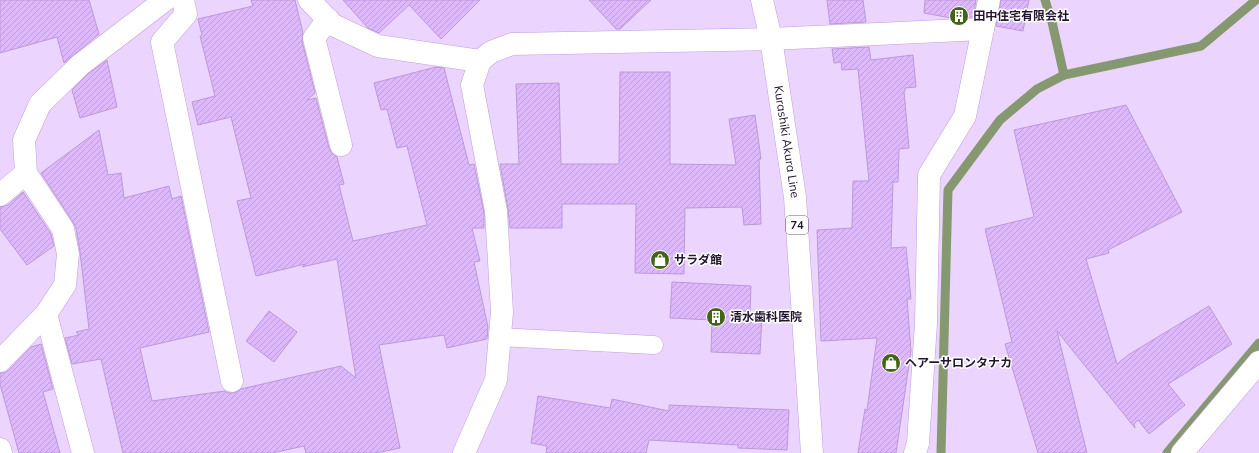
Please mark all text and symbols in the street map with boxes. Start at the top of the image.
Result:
building icon: 田中住宅有限会社 [948,5,970,27]
place label: 田中住宅有限会社 [973,8,1069,23]
street label: Kurashiki Akura Line [771,84,803,199]
road number: 74 [786,216,808,234]
shop icon: サラダ館 [649,249,671,271]
place label: サラダ館 [674,252,722,267]
building icon: 清水歯科医院 [705,306,727,328]
place label: 清水歯科医院 [730,309,802,324]
shop icon: ヘアーサロンタナカ [880,352,902,374]
place label: ヘアーサロンタナカ [905,355,1012,370]

